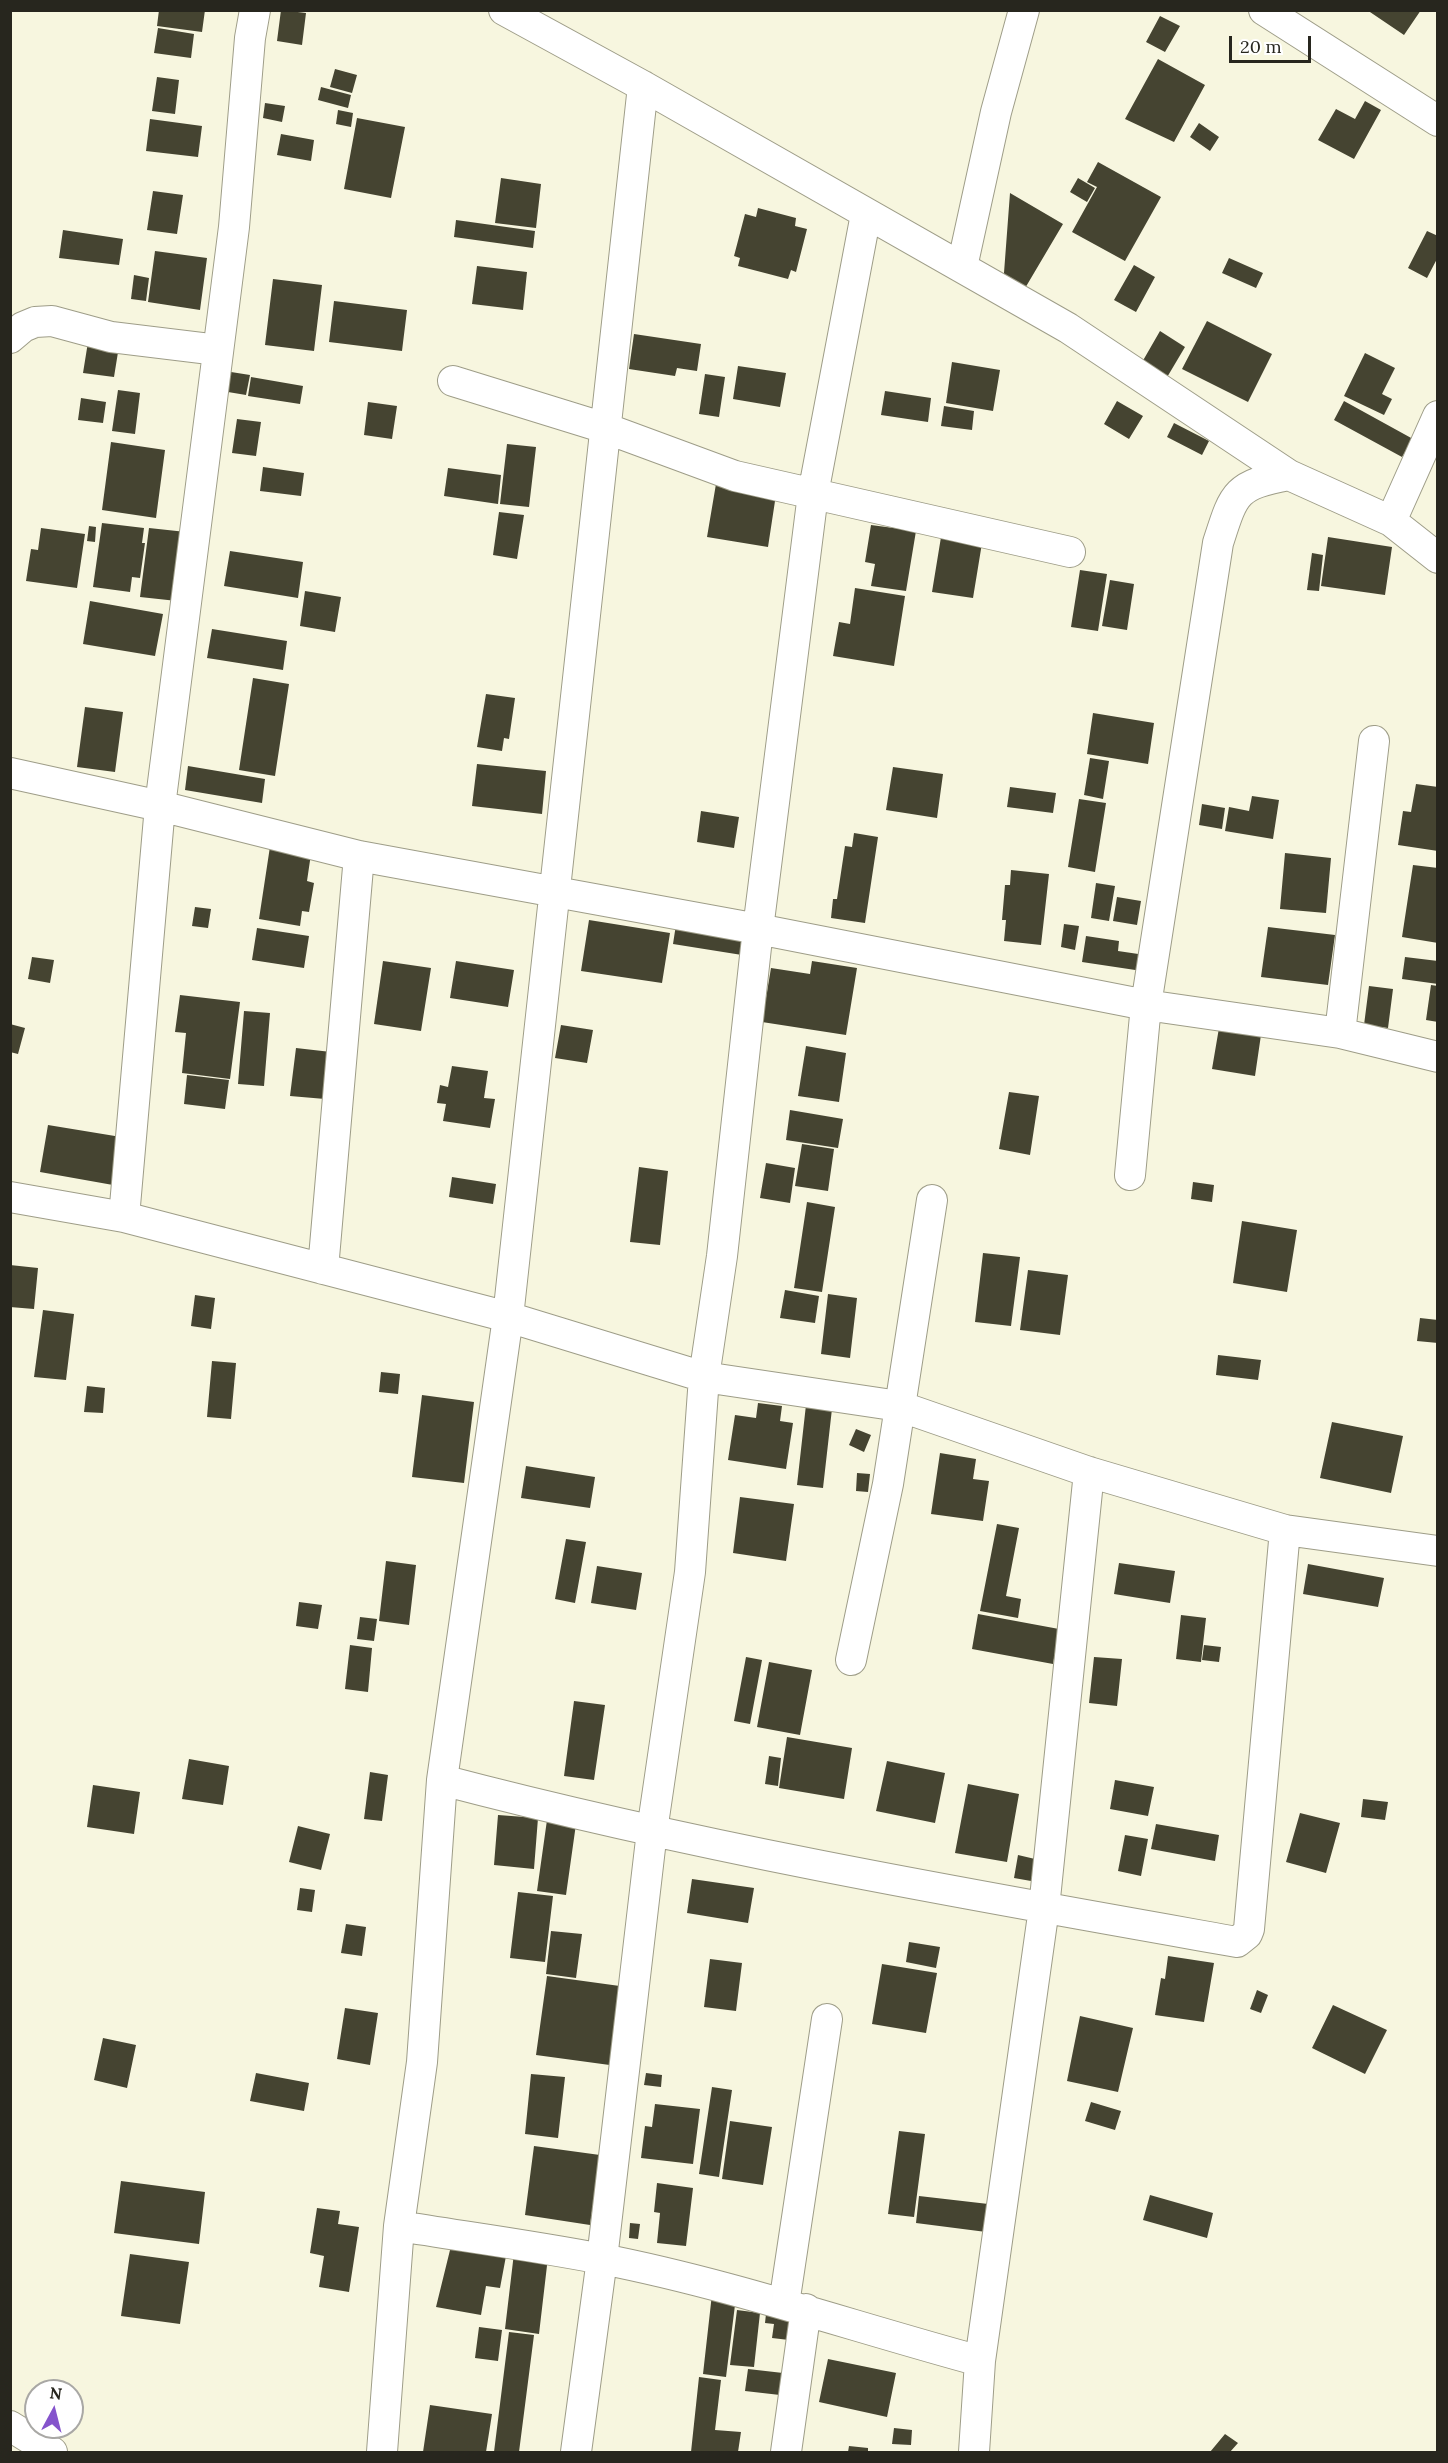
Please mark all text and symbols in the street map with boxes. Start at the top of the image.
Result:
scale bar [1232,24,1314,62]
text: 20 m [1240,35,1282,58]
north arrow [24,2379,84,2439]
text: N [49,2382,63,2404]

